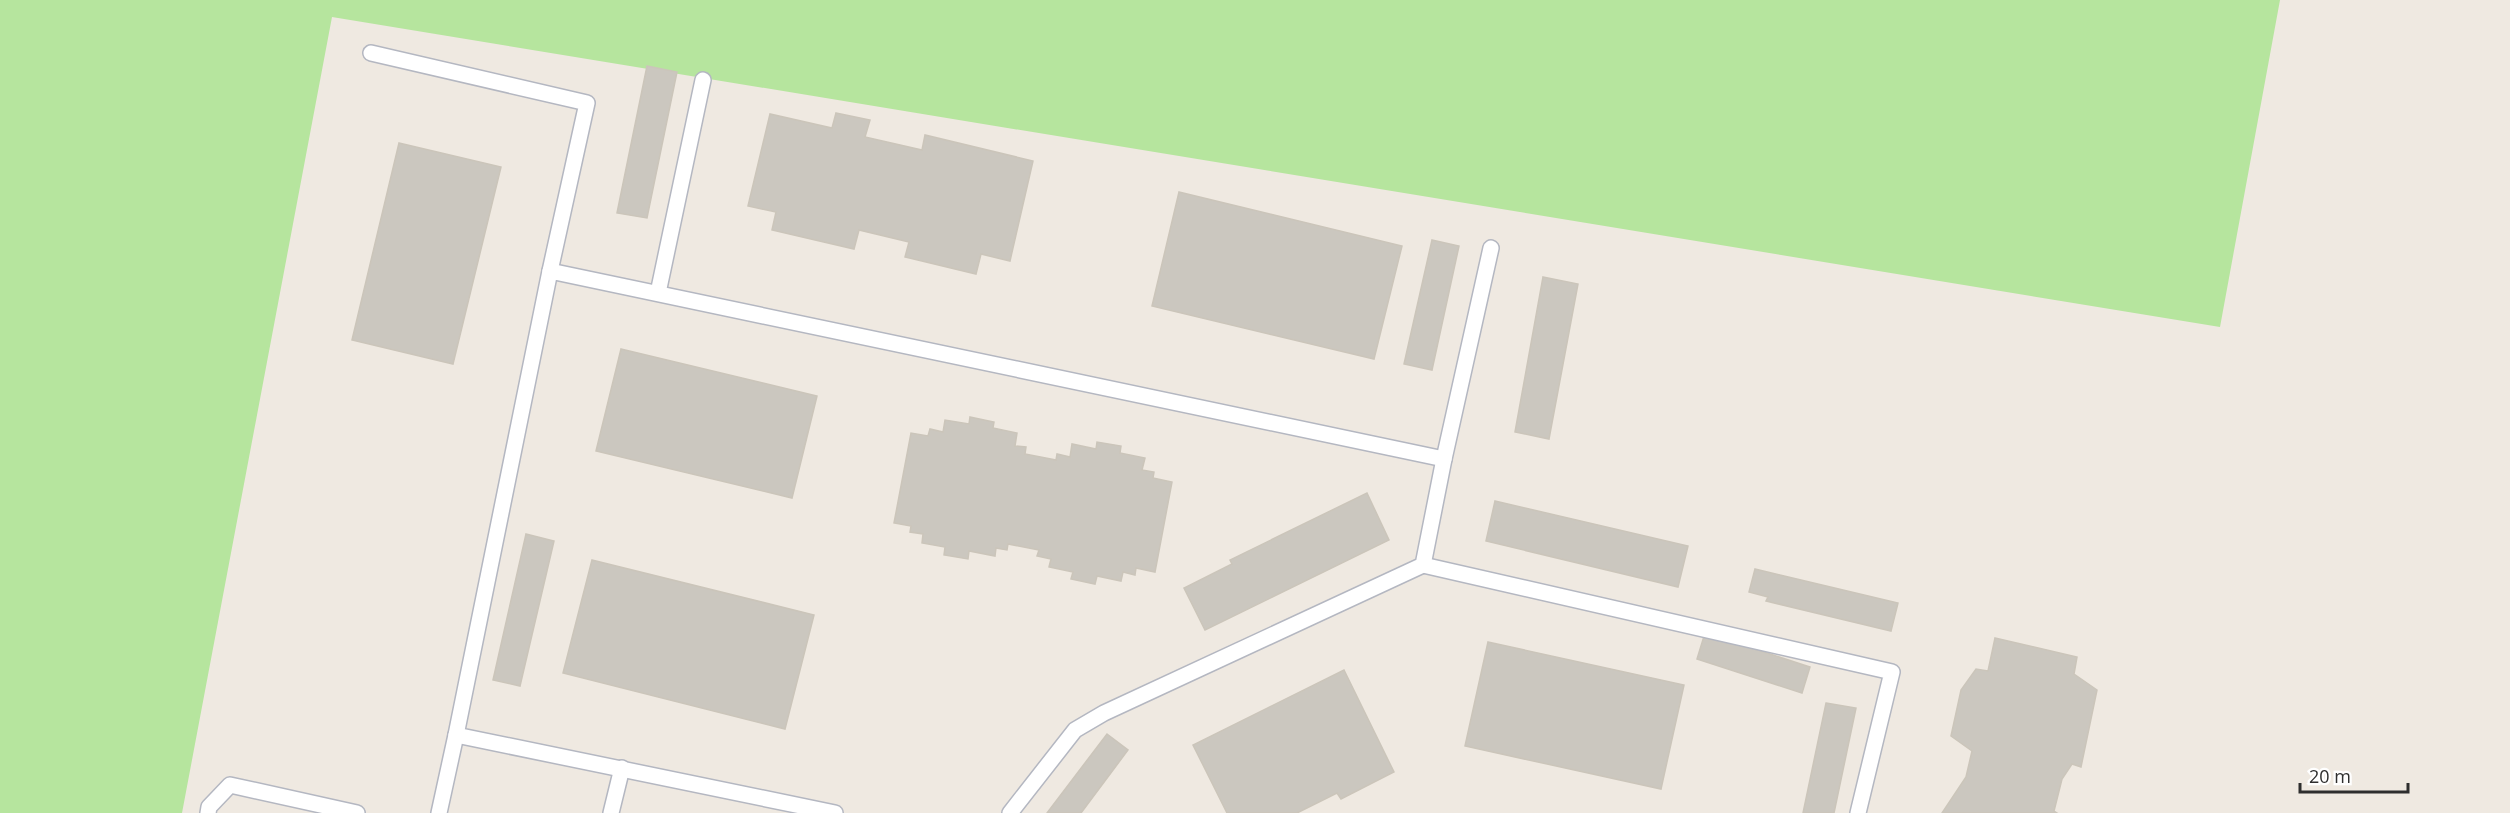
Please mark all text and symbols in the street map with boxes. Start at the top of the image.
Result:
scale bar [2300,756,2408,794]
text: 20 m [2309,764,2351,788]

